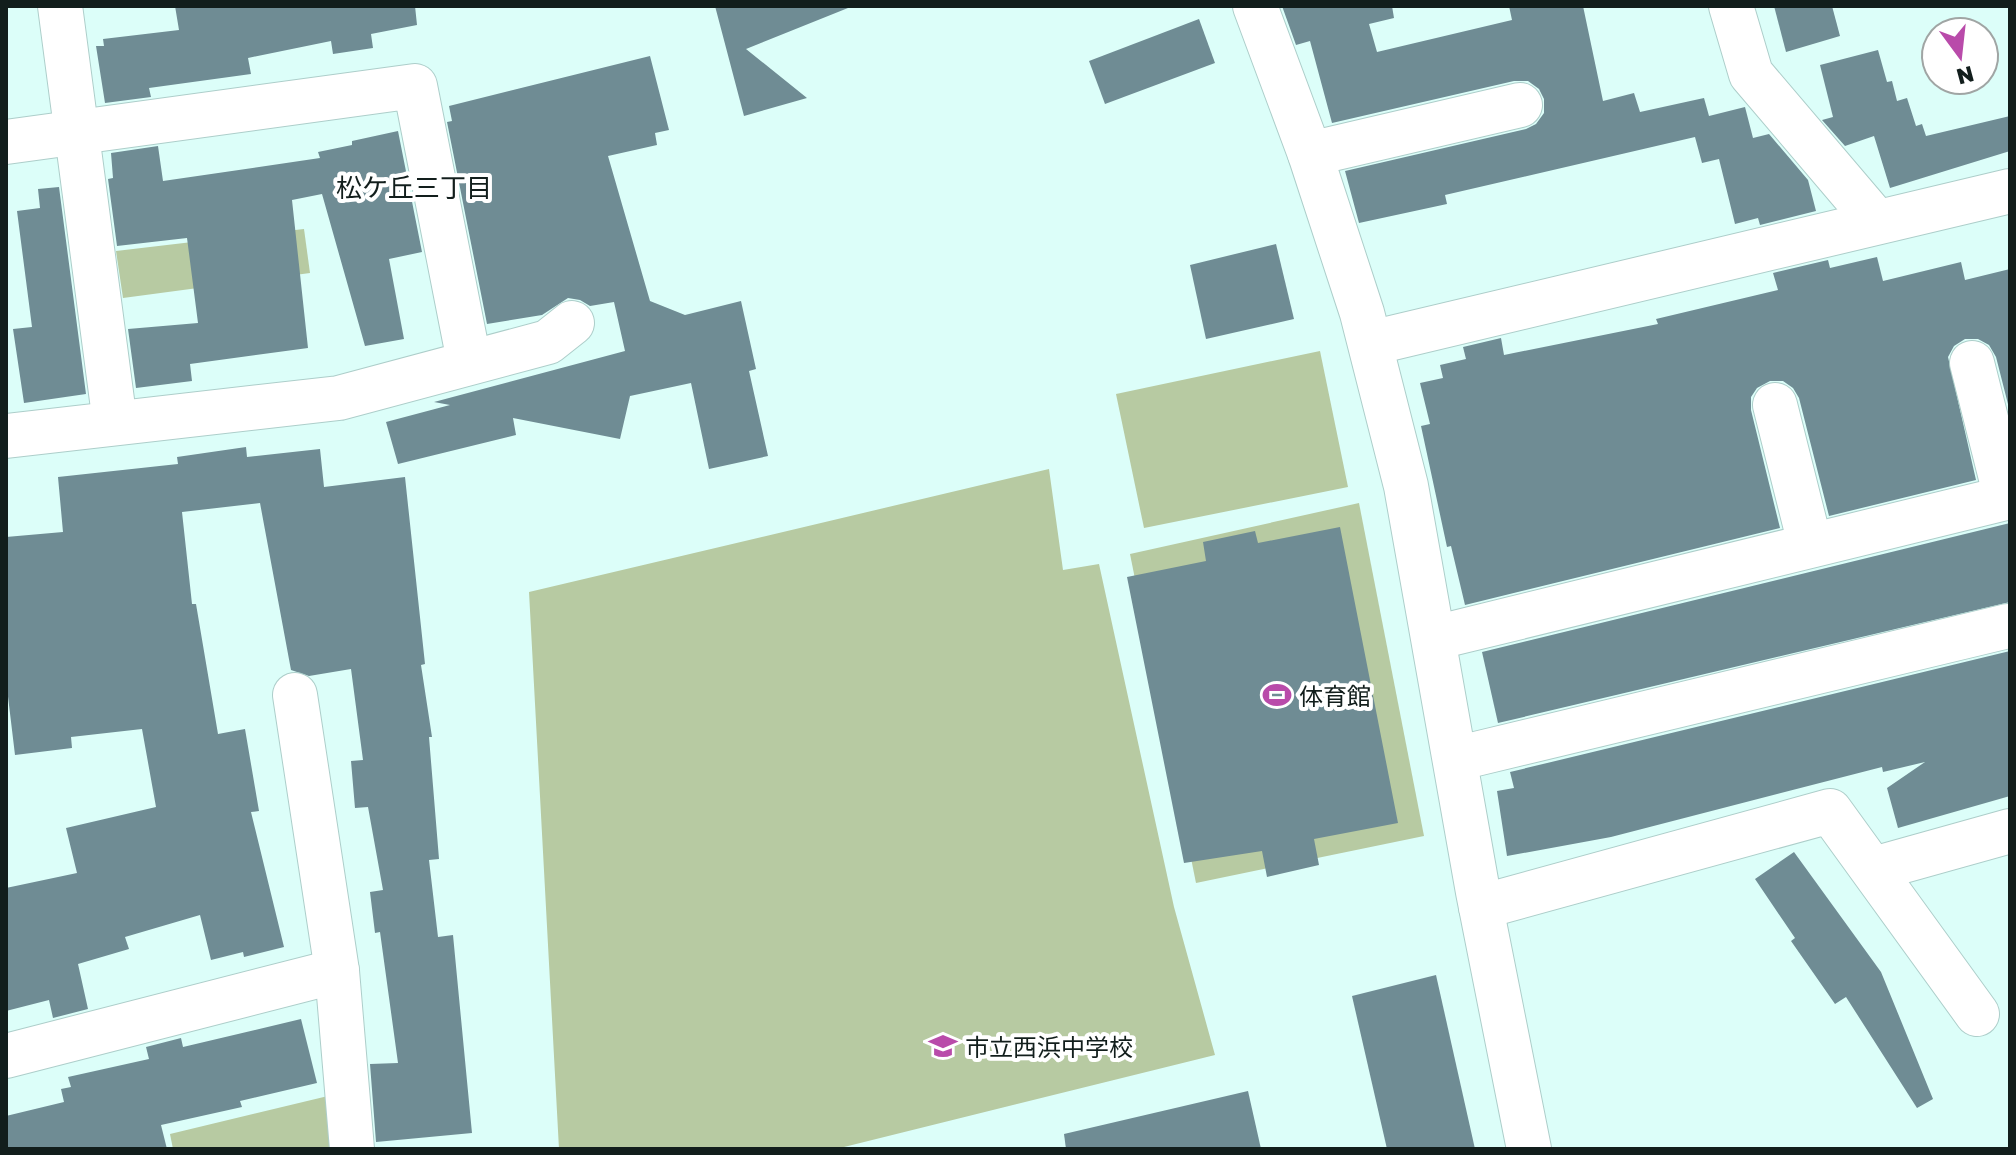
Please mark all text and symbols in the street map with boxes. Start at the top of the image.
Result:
north arrow [1920,16,2000,96]
text: N [1954,61,1977,91]
district label: 松ケ丘三丁目 [336,172,492,203]
sports icon: 体育館 [1262,680,1292,710]
place label: 体育館 [1299,681,1371,710]
school or university icon: 市立西浜中学校 [928,1031,958,1061]
place label: 市立西浜中学校 [965,1032,1133,1061]

